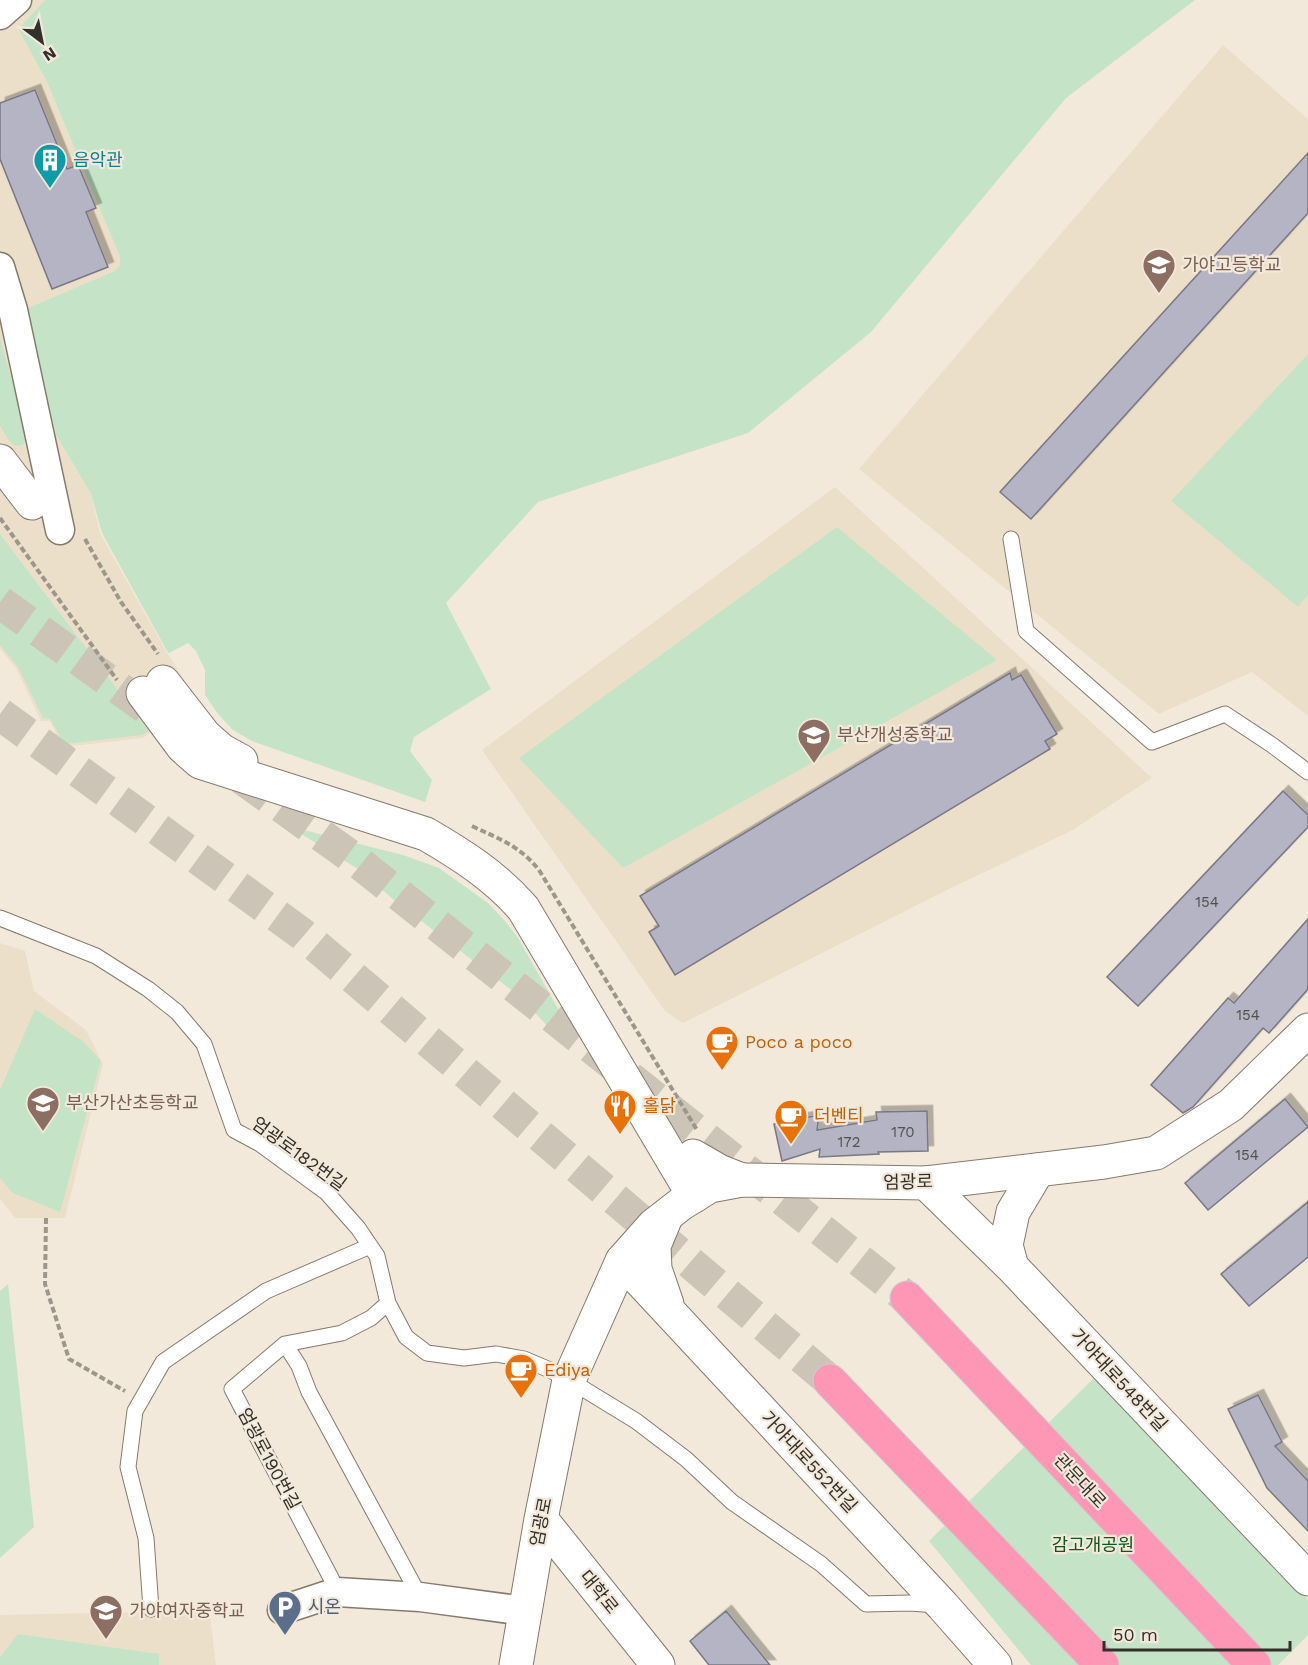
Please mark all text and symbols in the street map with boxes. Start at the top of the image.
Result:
north arrow [12,12,72,72]
text: N [40,43,60,65]
building icon: 음악관 [32,142,68,189]
place label: 음악관 [73,149,123,170]
school or university icon: 가야고등학교 [1141,247,1177,294]
place label: 가야고등학교 [1182,254,1281,275]
school or university icon: 부산개성중학교 [796,717,832,764]
place label: 부산개성중학교 [837,724,953,745]
house number: 154 [1195,893,1219,911]
house number: 154 [1236,1006,1260,1024]
cafe icon: Poco a poco [704,1024,740,1071]
place label: Poco a poco [745,1031,853,1052]
school or university icon: 부산가산초등학교 [25,1085,61,1132]
restaurant icon: 홀닭 [602,1088,638,1135]
place label: 부산가산초등학교 [66,1092,198,1113]
place label: 홀닭 [643,1095,676,1116]
cafe icon: 더벤티 [773,1098,809,1145]
place label: 더벤티 [814,1105,864,1126]
street label: 엄광로182번길 [248,1112,351,1195]
house number: 170 [891,1123,915,1141]
house number: 172 [837,1133,861,1151]
house number: 154 [1235,1146,1259,1164]
street label: 엄광로 [883,1171,933,1192]
street label: 가야대로548번길 [1067,1324,1172,1435]
cafe icon: Ediya [503,1352,539,1399]
place label: Ediya [544,1359,590,1380]
street label: 엄광로190번길 [234,1404,305,1513]
street label: 가야대로552번길 [757,1407,862,1517]
street label: 관문대로 [1050,1449,1111,1512]
street label: 엄광로 [525,1496,556,1548]
park label: 감고개공원 [1052,1534,1134,1555]
street label: 대학로 [576,1566,623,1618]
parking icon: 시온 [267,1589,303,1636]
school or university icon: 가야여자중학교 [88,1593,124,1640]
place label: 시온 [308,1596,341,1617]
place label: 가야여자중학교 [129,1600,245,1621]
scale bar [1104,1614,1290,1652]
text: 50 m [1113,1624,1158,1645]

